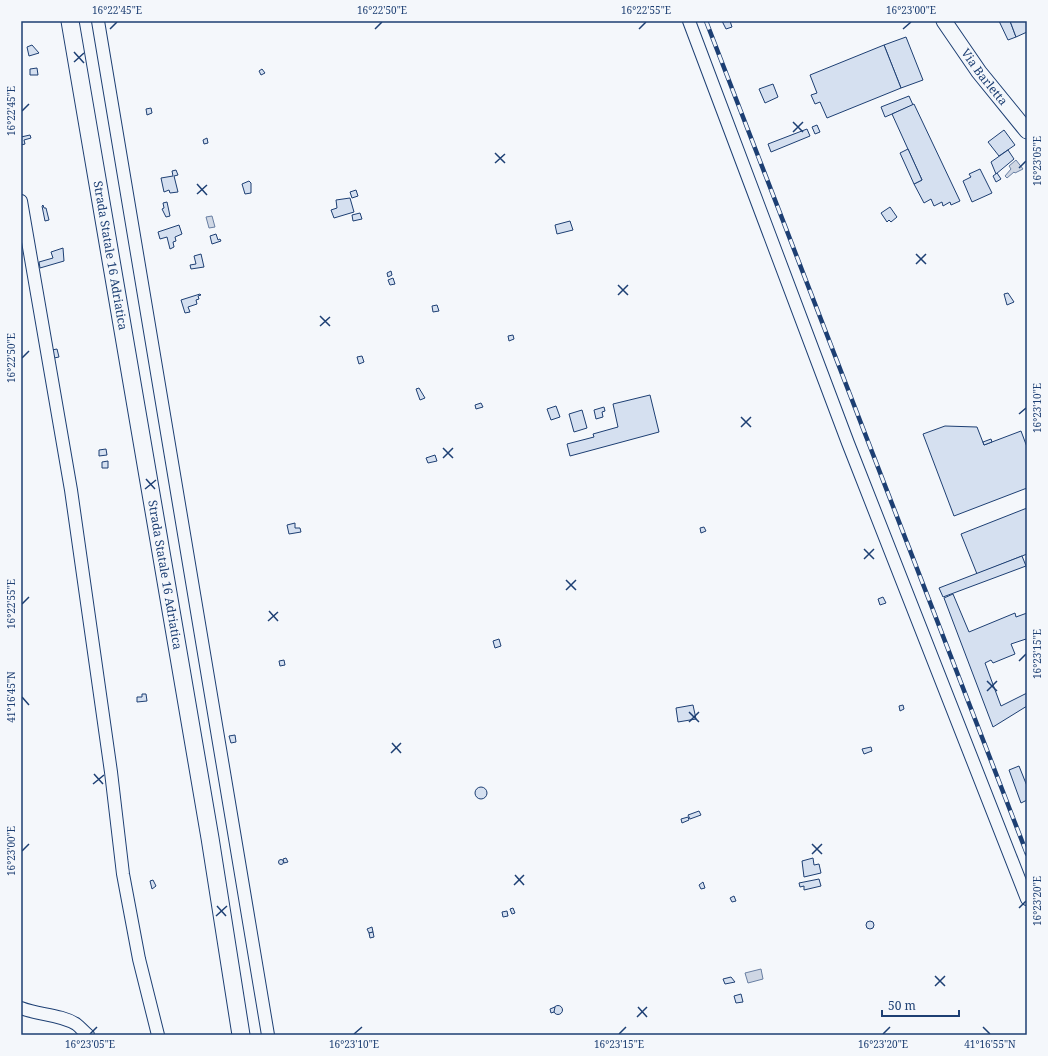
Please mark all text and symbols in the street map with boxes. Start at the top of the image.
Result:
text: 16°22'45"E [92,3,142,17]
text: 16°22'50"E [357,3,407,17]
text: 16°22'55"E [621,3,671,17]
text: 16°23'00"E [886,3,936,17]
street label: Via Barletta [957,45,1012,109]
text: 16°22'45"E [4,86,18,136]
text: 16°23'05"E [1030,136,1044,186]
street label: Strada Statale 16 Adriatica [90,180,132,332]
text: 16°22'50"E [4,333,18,383]
text: 16°23'10"E [1030,383,1044,433]
street label: Strada Statale 16 Adriatica [144,499,187,651]
text: 16°22'55"E [4,579,18,629]
text: 16°23'15"E [1030,629,1044,679]
text: 41°16'45"N [4,671,18,723]
text: 16°23'00"E [4,826,18,876]
text: 16°23'20"E [1030,876,1044,926]
scale bar [882,992,959,1018]
text: 50 m [888,997,916,1014]
text: 16°23'05"E [65,1037,115,1051]
text: 16°23'10"E [329,1037,379,1051]
text: 16°23'15"E [594,1037,644,1051]
text: 16°23'20"E [858,1037,908,1051]
text: 41°16'55"N [964,1037,1016,1051]

